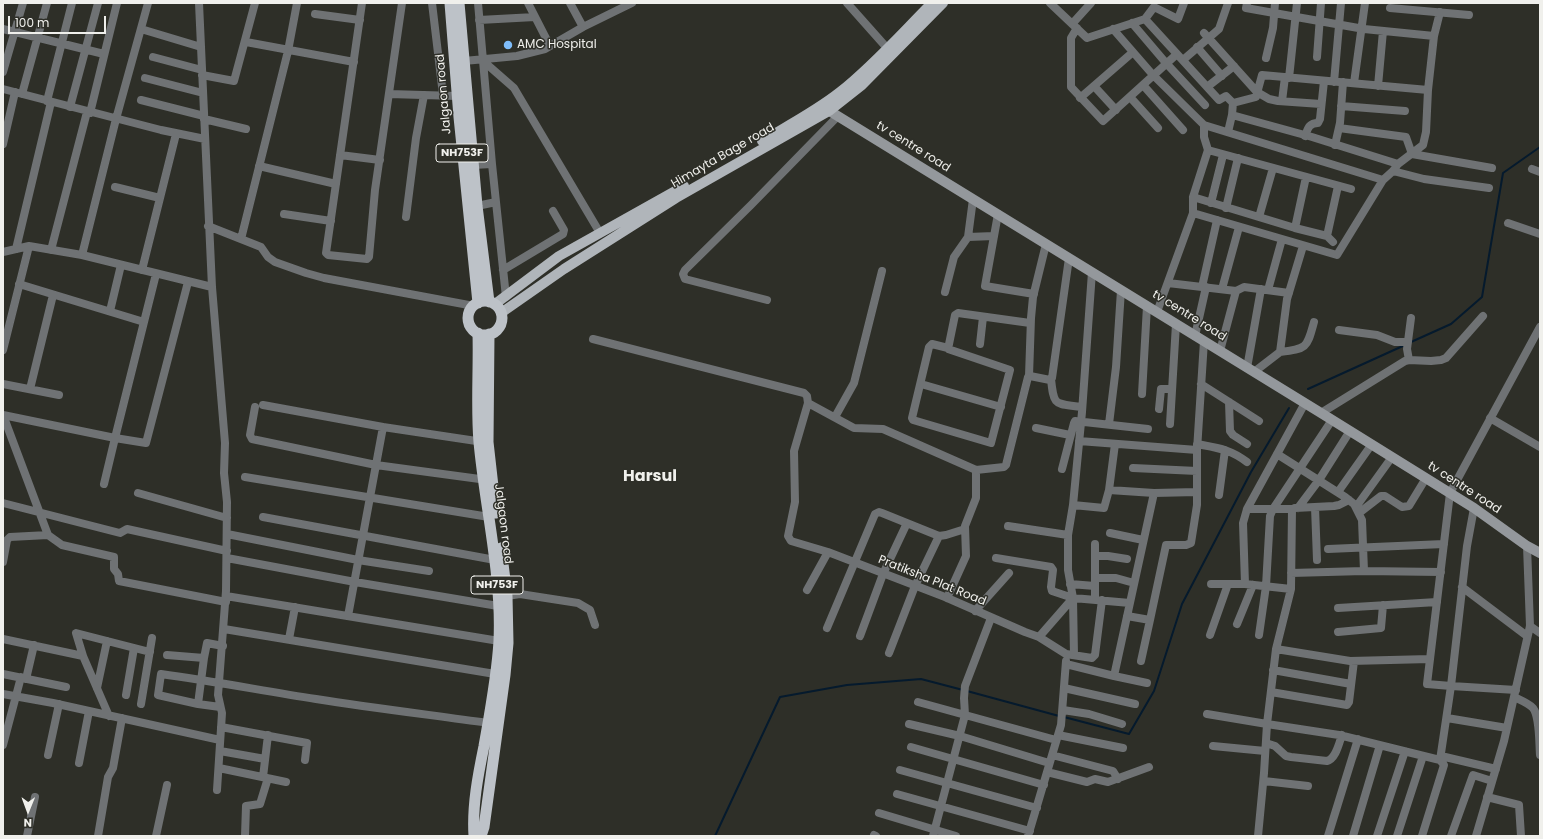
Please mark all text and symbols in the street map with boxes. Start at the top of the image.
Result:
scale bar [10,8,108,34]
text: 100 m [15,14,49,31]
place label: AMC Hospital [517,38,597,52]
marker: AMC Hospital [502,39,514,51]
street label: Jalgaon road [433,53,455,135]
street label: tv centre road [873,118,953,176]
street label: Himayta Bage road [669,121,777,191]
road number: NH753F [436,144,488,162]
street label: tv centre road [1149,287,1229,345]
street label: tv centre road [1425,459,1503,517]
district label: Harsul [623,467,677,487]
street label: Jalgaon road [491,483,515,565]
street label: Pratiksha Plat Road [876,553,988,609]
road number: NH753F [471,576,523,594]
north arrow [8,791,48,831]
text: N [24,815,32,831]

